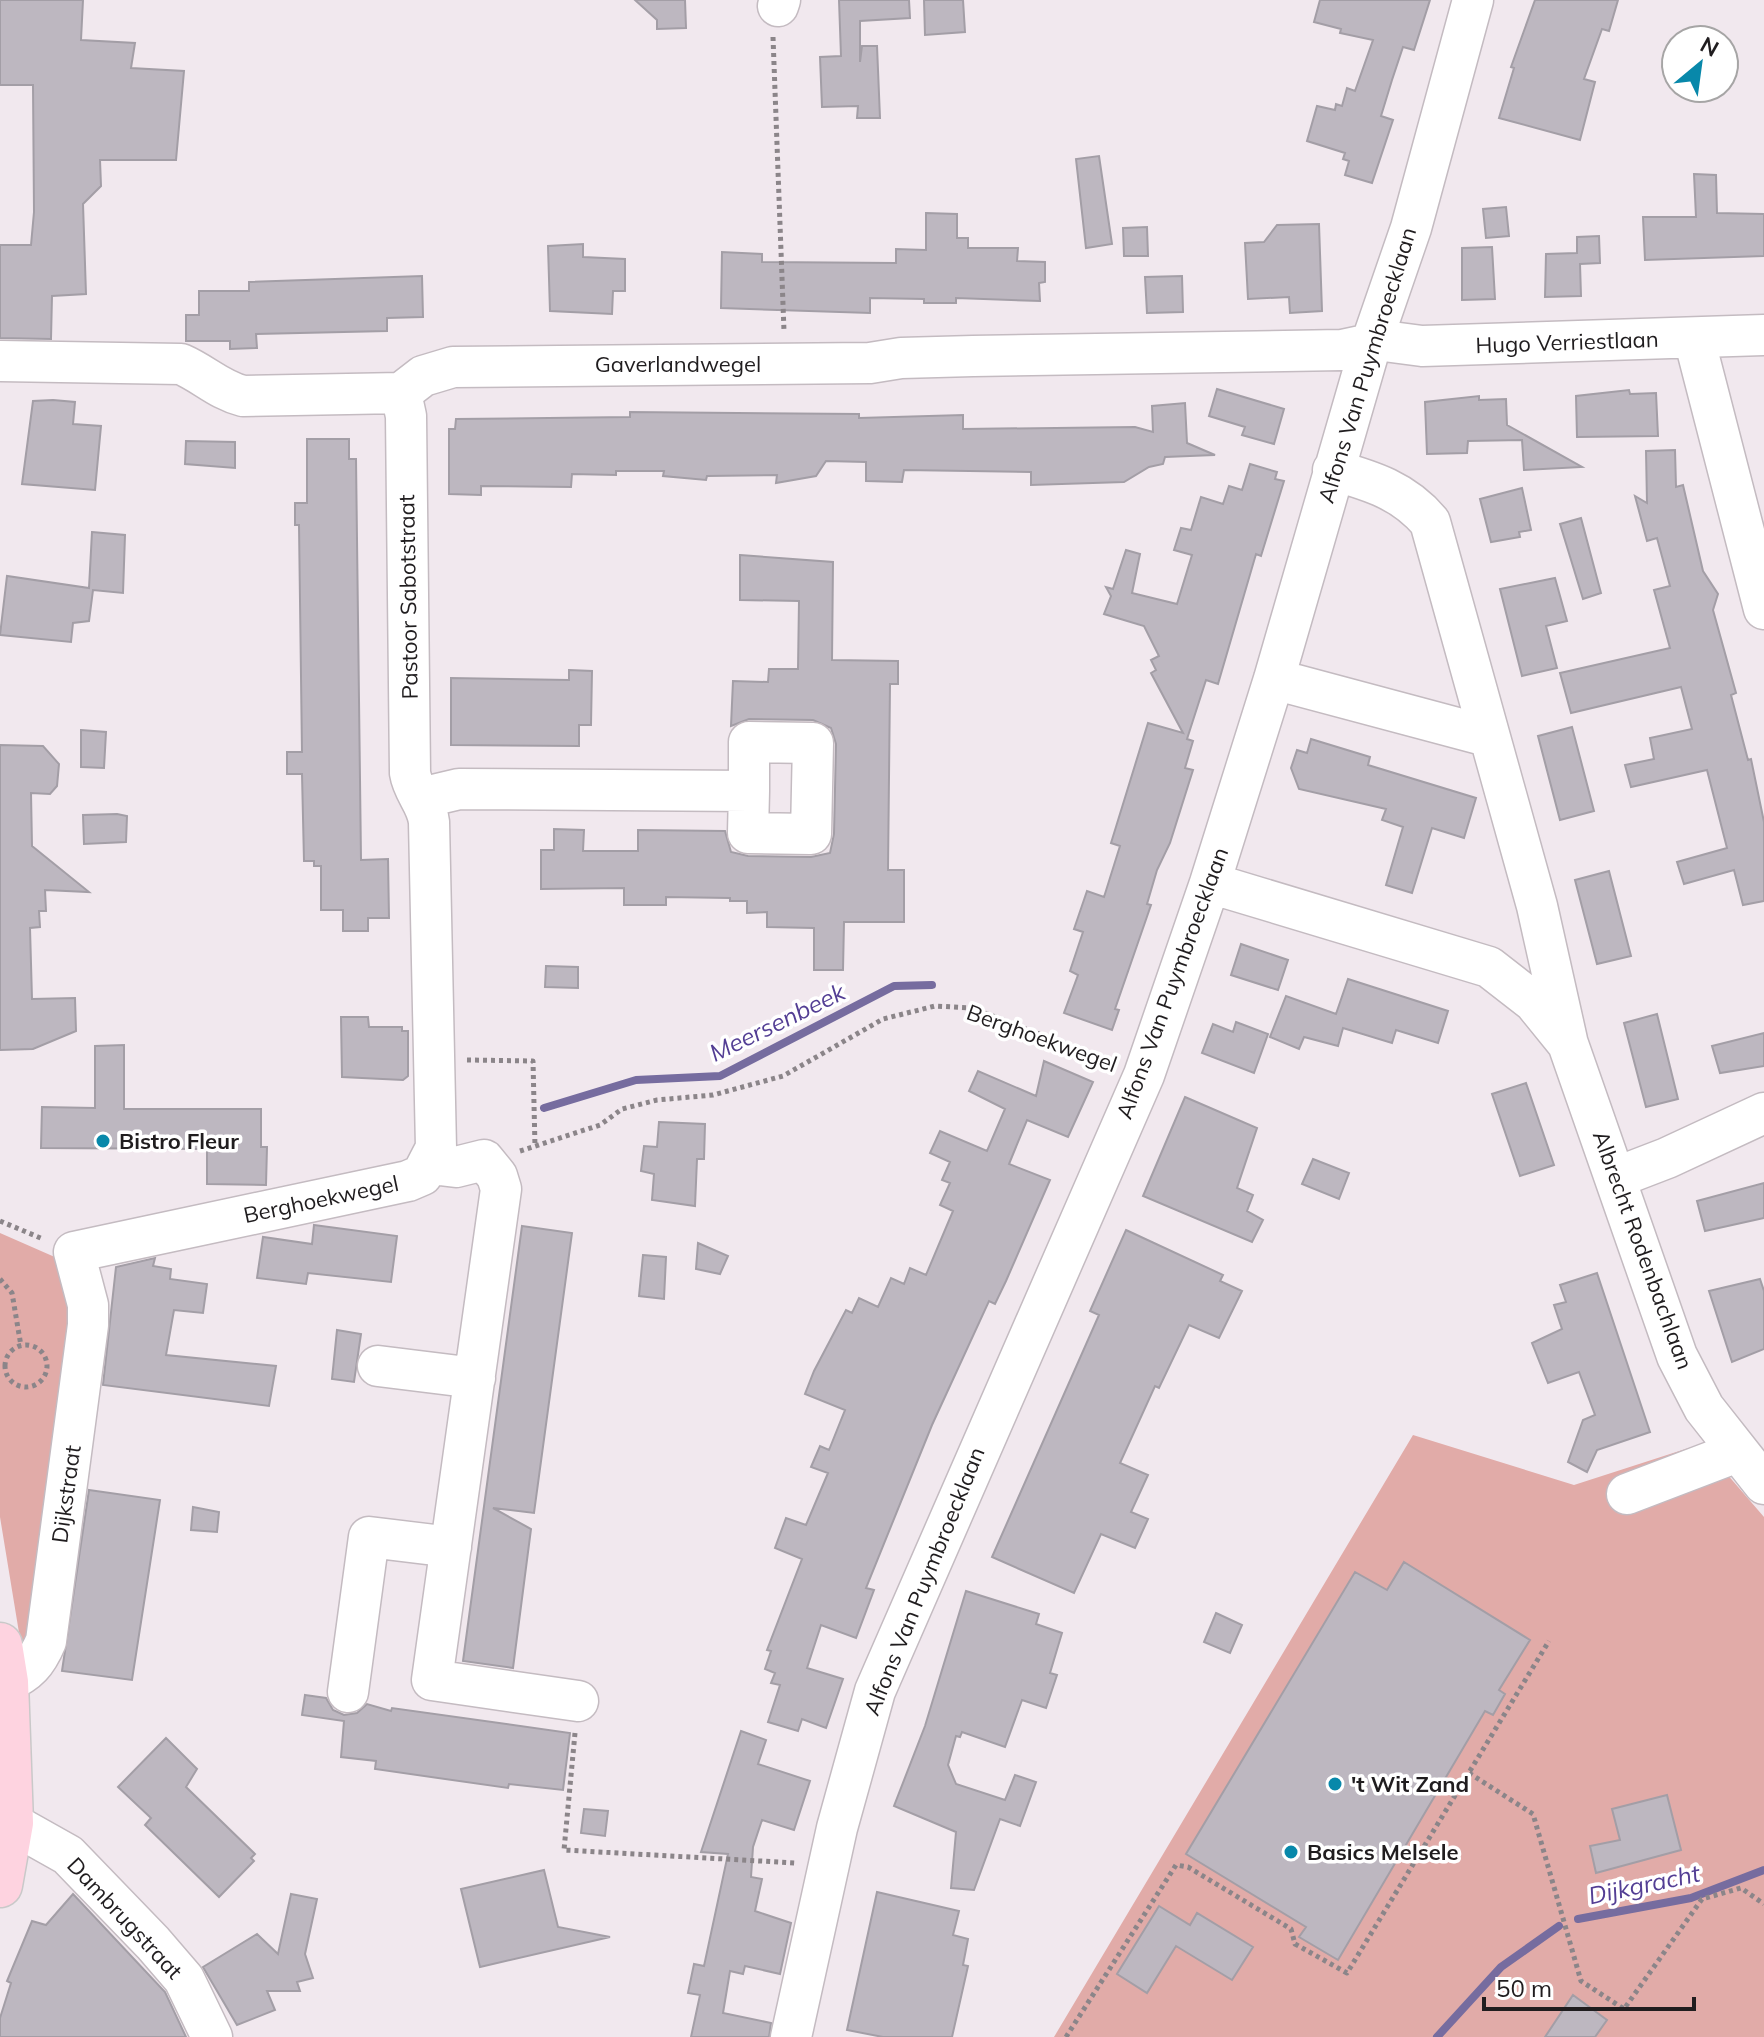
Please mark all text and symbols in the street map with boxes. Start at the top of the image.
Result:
north arrow [1660,24,1740,104]
text: N [1696,30,1724,63]
street label: Alfons Van Puymbroecklaan [1312,224,1422,506]
street label: Hugo Verriestlaan [1475,325,1659,359]
street label: Gaverlandwegel [595,350,761,378]
street label: Pastoor Sabotstraat [392,494,424,700]
street label: Alfons Van Puymbroecklaan [1110,843,1234,1123]
water label: Meersenbeek [704,976,850,1068]
street label: Berghoekwegel [963,998,1121,1078]
place label: Bistro Fleur [119,1127,239,1155]
street label: Albrecht Rodenbachlaan [1587,1127,1699,1373]
marker: Bistro Fleur [94,1132,112,1150]
street label: Berghoekwegel [241,1169,401,1229]
street label: Dijkstraat [45,1443,87,1545]
street label: Alfons Van Puymbroecklaan [857,1443,991,1719]
place label: 't Wit Zand [1351,1770,1469,1798]
marker: 't Wit Zand [1326,1775,1344,1793]
place label: Basics Melsele [1307,1838,1459,1866]
marker: Basics Melsele [1282,1843,1300,1861]
street label: Dambrugstraat [61,1851,189,1985]
water label: Dijkgracht [1586,1857,1703,1910]
scale bar [1484,1961,1694,2011]
text: 50 m [1496,1973,1552,2003]

